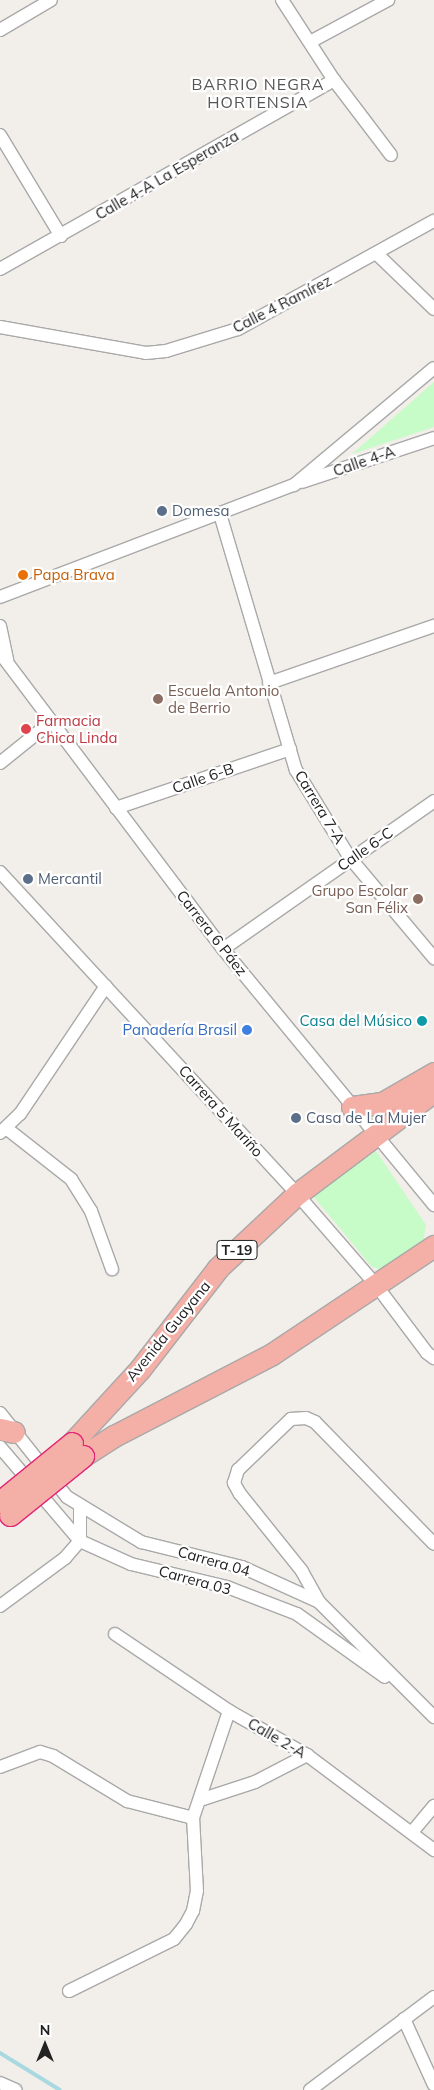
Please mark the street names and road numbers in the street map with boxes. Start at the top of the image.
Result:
street label: Calle 4-A La Esperanza [92,127,242,223]
street label: Calle 4 Ramírez [230,271,334,337]
street label: Calle 4-A [331,442,397,480]
street label: Calle 6-B [170,759,236,797]
street label: Carrera 7-A [291,767,349,847]
street label: Calle 6-C [334,823,396,875]
street label: Carrera 6 Páez [173,887,251,979]
street label: Carrera 5 Mariño [175,1061,267,1161]
road number: T-19 [216,1238,258,1262]
street label: Avenida Guayana [122,1277,214,1385]
street label: Carrera 04 [176,1542,252,1580]
street label: Carrera 03 [157,1562,233,1598]
street label: Calle 2-A [245,1714,309,1762]

